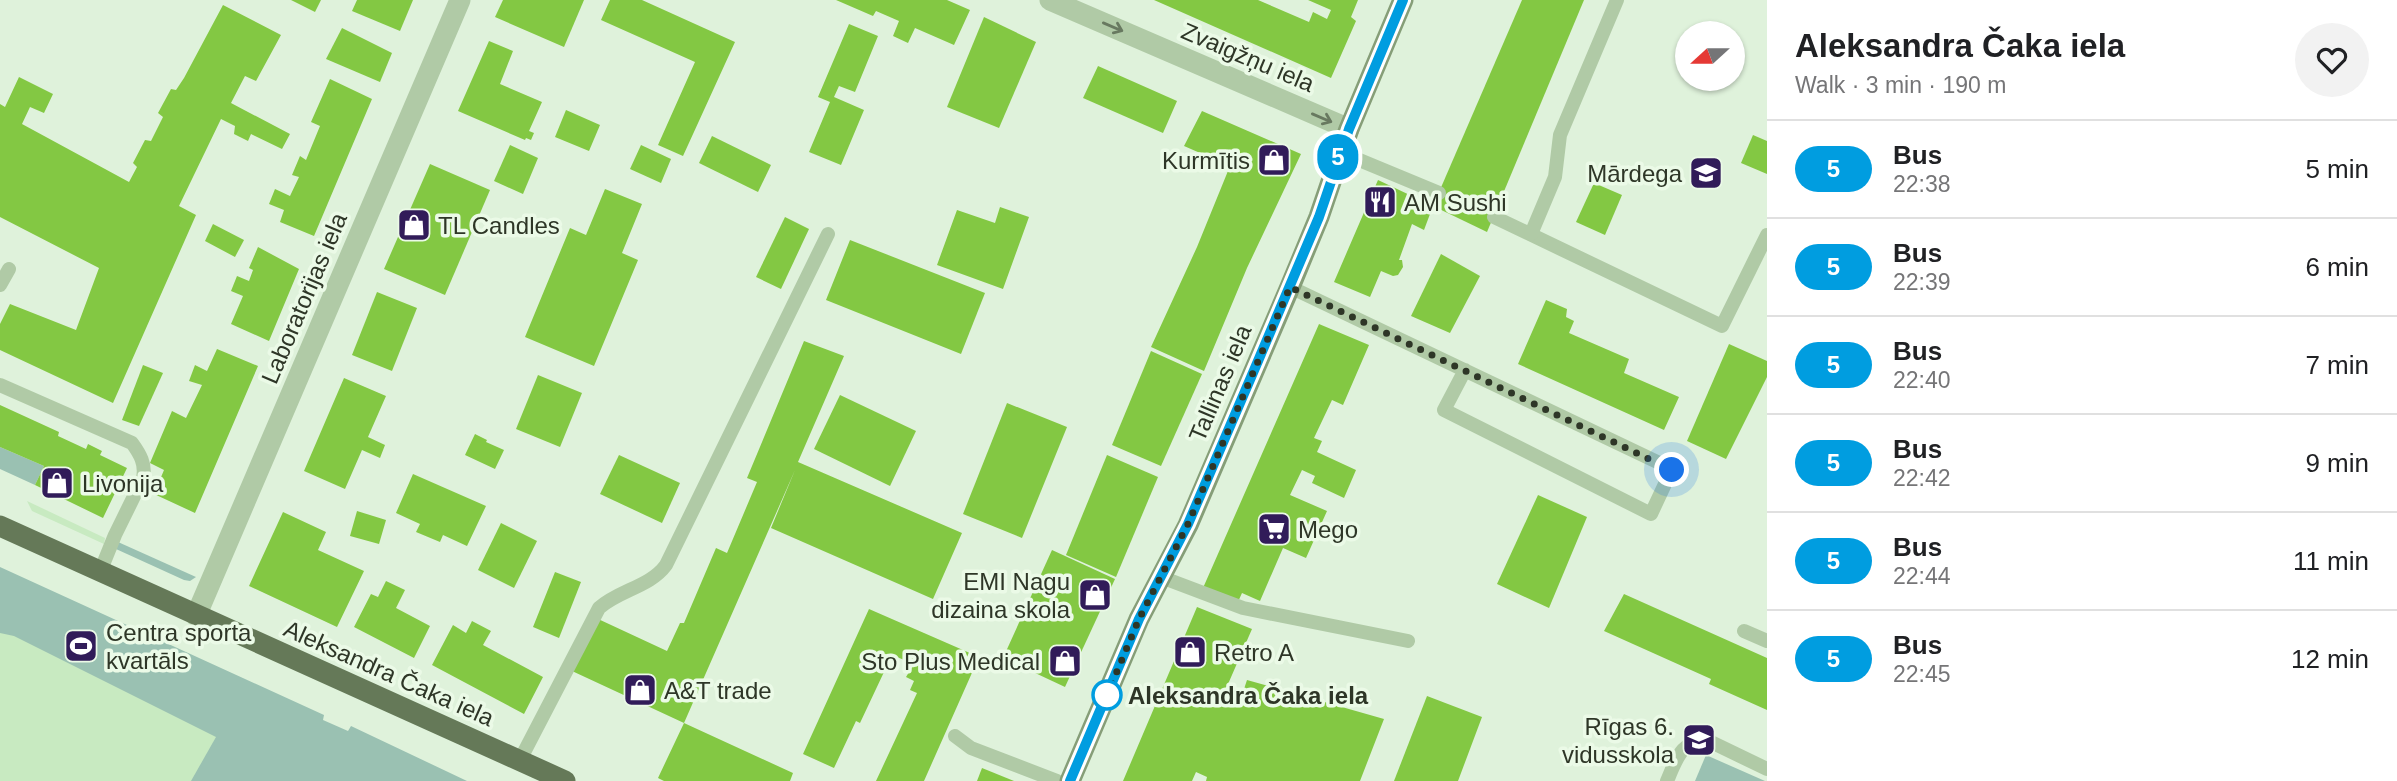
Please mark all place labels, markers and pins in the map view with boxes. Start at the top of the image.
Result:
shop icon: Kurmītis [1255,141,1293,179]
place label: Kurmītis [1162,147,1250,174]
school or university icon: Mārdega [1687,154,1725,192]
place label: Mārdega [1587,160,1683,187]
restaurant icon: AM Sushi [1361,183,1399,221]
place label: AM Sushi [1404,189,1507,216]
shop icon: TL Candles [395,206,433,244]
place label: TL Candles [438,212,560,239]
shop icon: Livonija [38,464,76,502]
place label: Livonija [82,470,164,497]
supermarket icon: Mego [1255,510,1293,548]
place label: Mego [1298,516,1358,543]
place label: EMI Nagu dizaina skola [931,568,1071,623]
shop icon: EMI Nagu dizaina skola [1076,576,1114,614]
place label: Centra sporta kvartāls [106,619,252,674]
sports icon: Centra sporta kvartāls [62,627,100,665]
shop icon: Retro A [1171,633,1209,671]
place label: Retro A [1214,639,1294,666]
shop icon: Sto Plus Medical [1046,642,1084,680]
place label: Sto Plus Medical [861,648,1040,675]
shop icon: A&T trade [621,671,659,709]
place label: A&T trade [664,677,772,704]
marker: Aleksandra Čaka iela [1092,680,1122,710]
place label: Aleksandra Čaka iela [1128,682,1369,709]
place label: Rīgas 6. vidusskola [1562,713,1675,768]
school or university icon: Rīgas 6. vidusskola [1680,721,1718,759]

